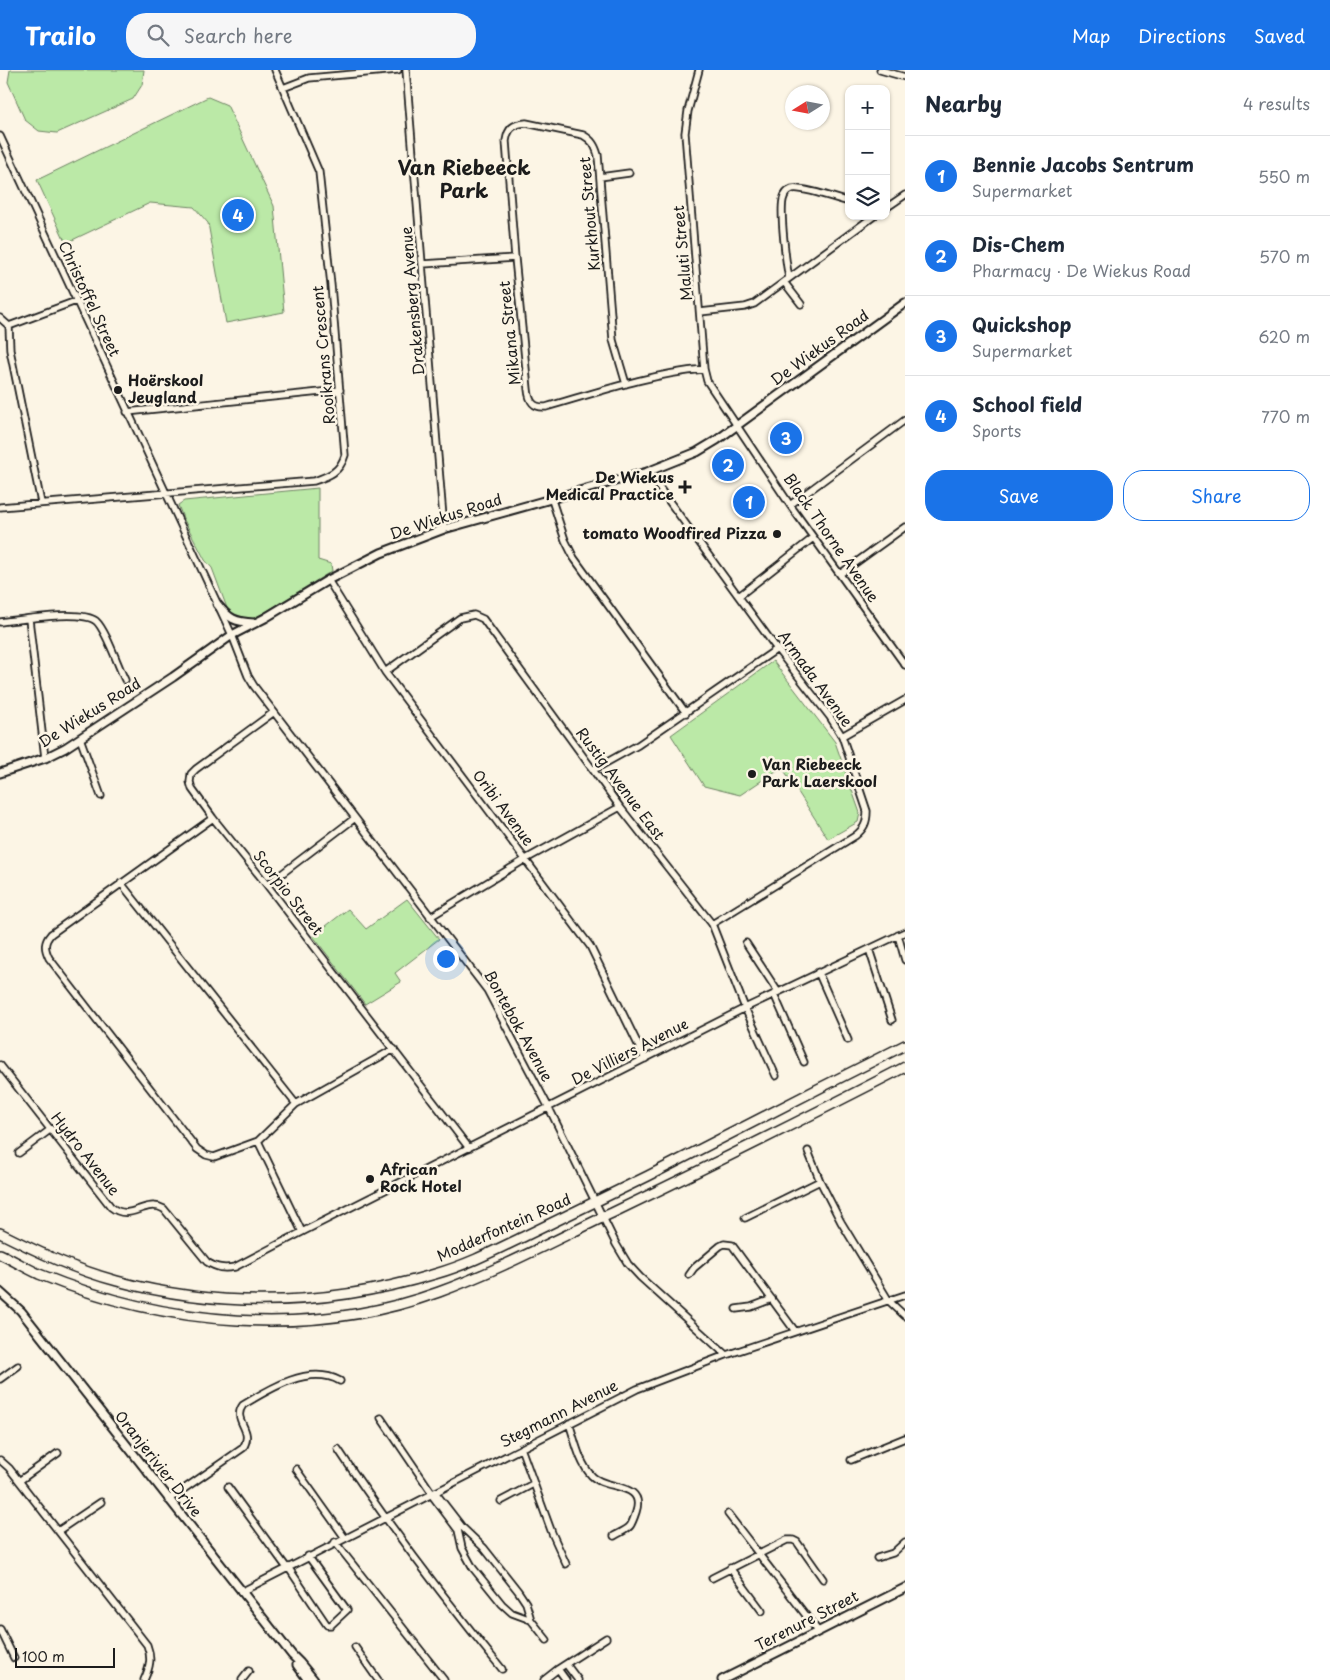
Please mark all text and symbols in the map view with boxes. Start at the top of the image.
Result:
search box [126,13,476,58]
text: Trailo [25,17,96,53]
icon: search [144,21,172,49]
text: Search here [184,21,292,49]
text: Map [1072,22,1110,49]
text: Directions [1138,22,1226,49]
text: Saved [1254,22,1305,49]
north arrow [785,85,830,130]
map controls [845,85,890,220]
button: + [845,85,890,130]
text: Nearby [925,87,1002,119]
text: 4 results [1243,91,1310,115]
button: − [845,130,890,175]
text: Bennie Jacobs Sentrum [972,150,1194,178]
district label: Van Riebeeck Park [397,152,531,205]
street label: Kurkhout Street [572,156,605,272]
text: 1 [937,164,945,188]
text: 550 m [1258,164,1310,188]
button: layers [845,175,890,220]
text: Supermarket [972,178,1072,202]
pin: 4 [222,196,254,234]
street label: Maluti Street [666,204,697,302]
street label: Drakensberg Avenue [394,226,429,377]
text: Dis-Chem [972,230,1065,258]
street label: Christoffel Street [53,237,127,360]
text: 2 [935,244,947,268]
text: 570 m [1259,244,1310,268]
text: Pharmacy · De Wiekus Road [972,258,1191,282]
street label: Mikana Street [492,280,525,386]
street label: Rooikrans Crescent [305,285,340,426]
street label: De Wiekus Road [765,303,873,390]
text: Quickshop [972,310,1071,338]
text: 3 [936,324,946,348]
text: 620 m [1258,324,1310,348]
text: Supermarket [972,338,1072,362]
place label: Hoërskool Jeugland [128,368,203,408]
marker: Hoërskool Jeugland [112,384,124,396]
text: School field [972,390,1082,418]
text: 4 [936,404,946,428]
text: 770 m [1261,404,1310,428]
text: Sports [972,418,1021,442]
pin: 3 [770,419,802,457]
pin: 2 [712,446,744,484]
place label: De Wiekus Medical Practice [546,465,674,505]
street label: Black Thorne Avenue [779,468,885,606]
button: Save [925,470,1113,521]
button: Share [1123,470,1310,521]
marker: De Wiekus Medical Practice [678,480,692,494]
pin: 1 [733,483,765,521]
street label: De Wiekus Road [386,487,505,545]
place label: tomato Woodfired Pizza [583,521,767,544]
marker: tomato Woodfired Pizza [771,528,783,540]
street label: Armada Avenue [773,625,859,731]
street label: De Wiekus Road [34,671,145,752]
street label: Rustig Avenue East [571,722,671,844]
place label: Van Riebeeck Park Laerskool [762,752,877,792]
street label: Oribi Avenue [468,764,541,850]
marker: Van Riebeeck Park Laerskool [746,768,758,780]
street label: Scorpio Street [249,845,330,940]
your location [433,946,459,972]
street label: Bontebok Avenue [479,965,560,1085]
street label: De Villiers Avenue [567,1011,692,1090]
street label: Hydro Avenue [46,1106,126,1200]
place label: African Rock Hotel [380,1157,461,1197]
marker: African Rock Hotel [364,1173,376,1185]
street label: Modderfontein Road [433,1187,574,1267]
street label: Stegmann Avenue [495,1373,621,1452]
street label: Oranjerivier Drive [110,1405,208,1521]
street label: Terenure Street [751,1584,862,1656]
scale bar [15,1645,115,1668]
text: 100 m [22,1646,65,1667]

